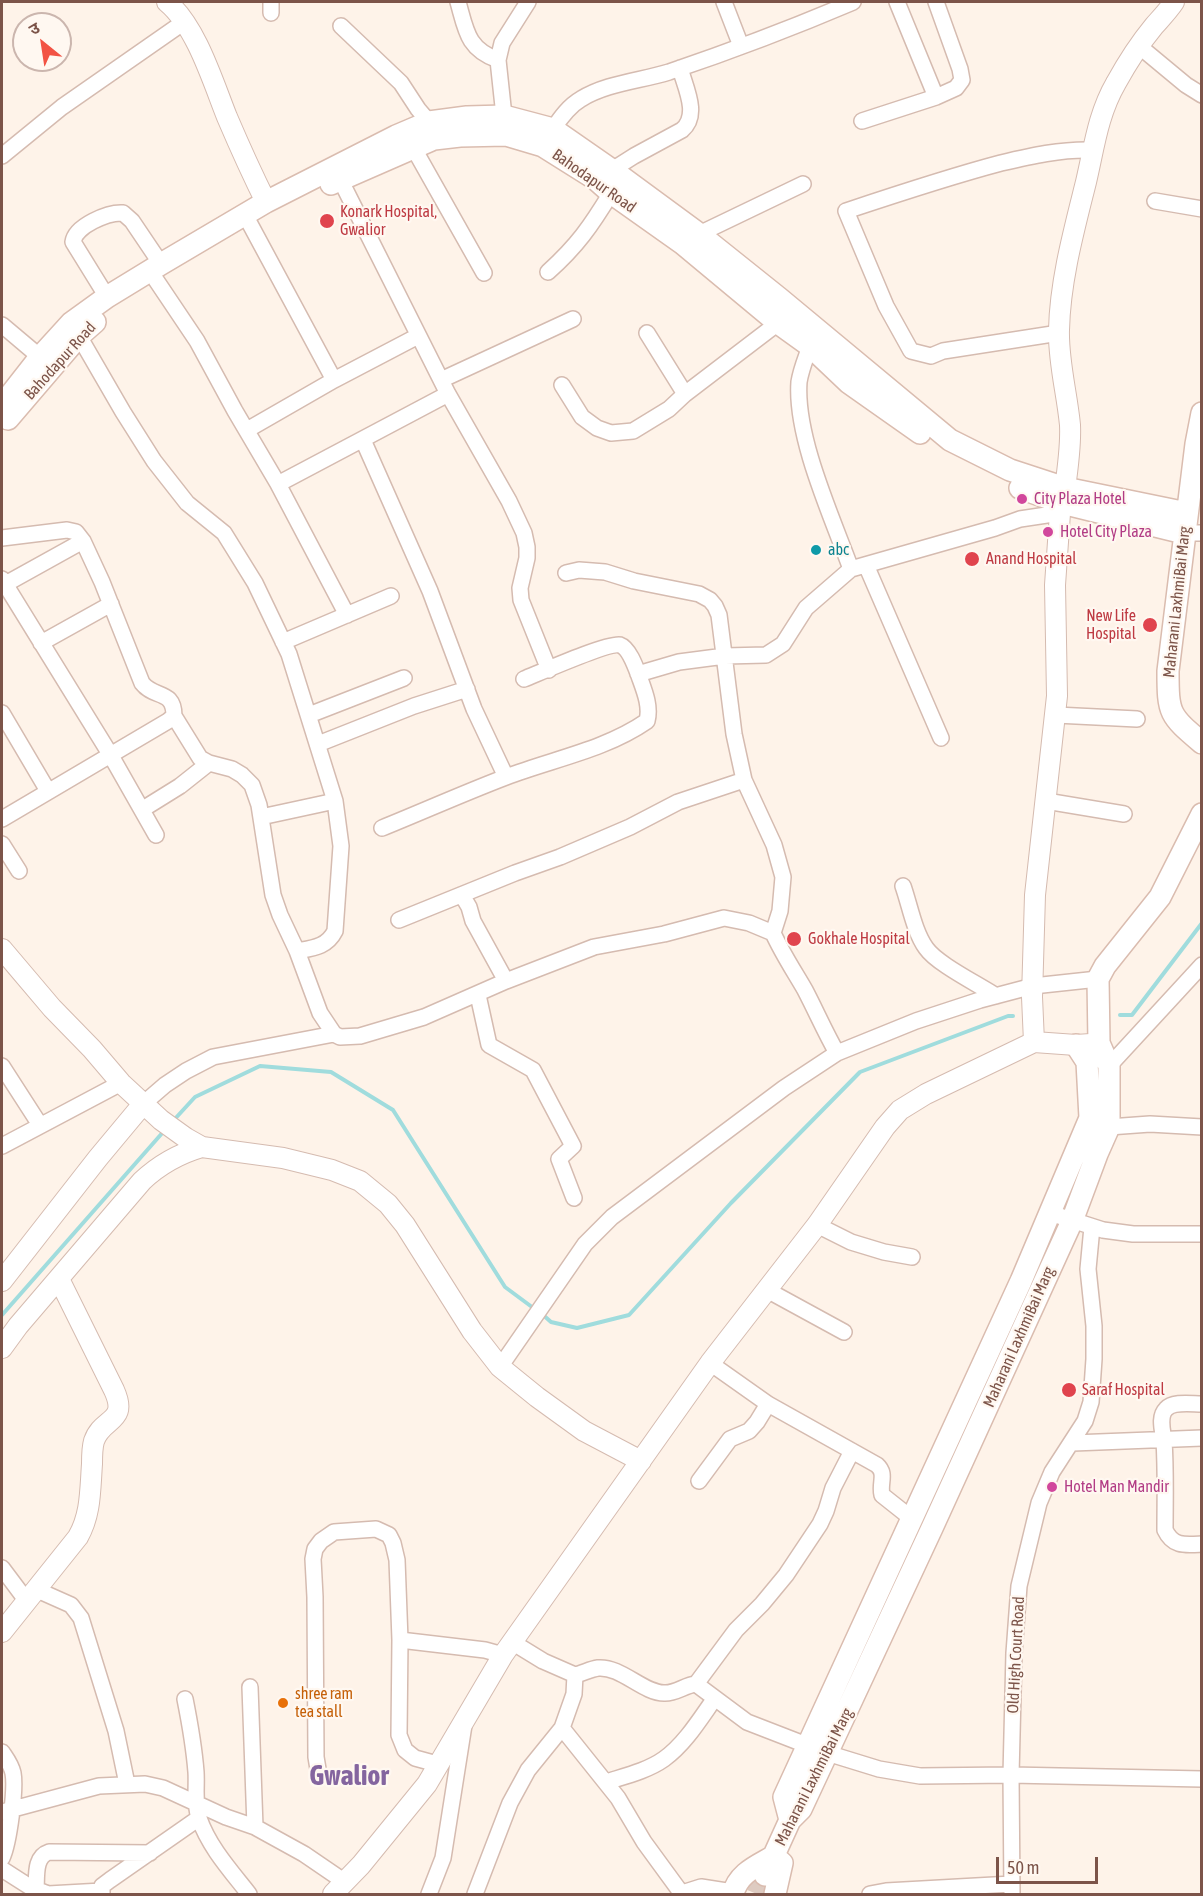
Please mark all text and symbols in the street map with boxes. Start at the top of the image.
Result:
north arrow [12,12,72,72]
text: उ [25,18,43,38]
street label: Bahodapur Road [548,145,640,217]
place label: Konark Hospital, Gwalior [340,202,437,240]
marker: Konark Hospital, Gwalior [318,212,336,230]
street label: Bahodapur Road [20,318,100,404]
place label: City Plaza Hotel [1034,489,1126,509]
marker: City Plaza Hotel [1015,492,1029,506]
place label: Hotel City Plaza [1060,522,1152,542]
marker: Hotel City Plaza [1041,525,1055,539]
street label: Maharani LaxhmiBai Marg [1160,525,1194,679]
place label: abc [828,540,849,560]
marker: abc [809,543,823,557]
place label: Anand Hospital [986,549,1077,569]
marker: Anand Hospital [963,550,981,568]
place label: New Life Hospital [1086,606,1136,644]
marker: New Life Hospital [1141,616,1159,634]
place label: Gokhale Hospital [808,929,910,949]
marker: Gokhale Hospital [785,930,803,948]
street label: Maharani LaxhmiBai Marg [979,1264,1059,1410]
place label: Saraf Hospital [1082,1380,1165,1400]
marker: Saraf Hospital [1060,1381,1078,1399]
place label: Hotel Man Mandir [1064,1477,1169,1497]
marker: Hotel Man Mandir [1045,1480,1059,1494]
street label: Old High Court Road [1003,1596,1029,1714]
place label: shree ram tea stall [295,1684,353,1722]
marker: shree ram tea stall [276,1696,290,1710]
street label: Maharani LaxhmiBai Marg [771,1705,857,1849]
district label: Gwalior [309,1759,389,1793]
scale bar [999,1845,1101,1883]
text: 50 m [1007,1857,1039,1878]

